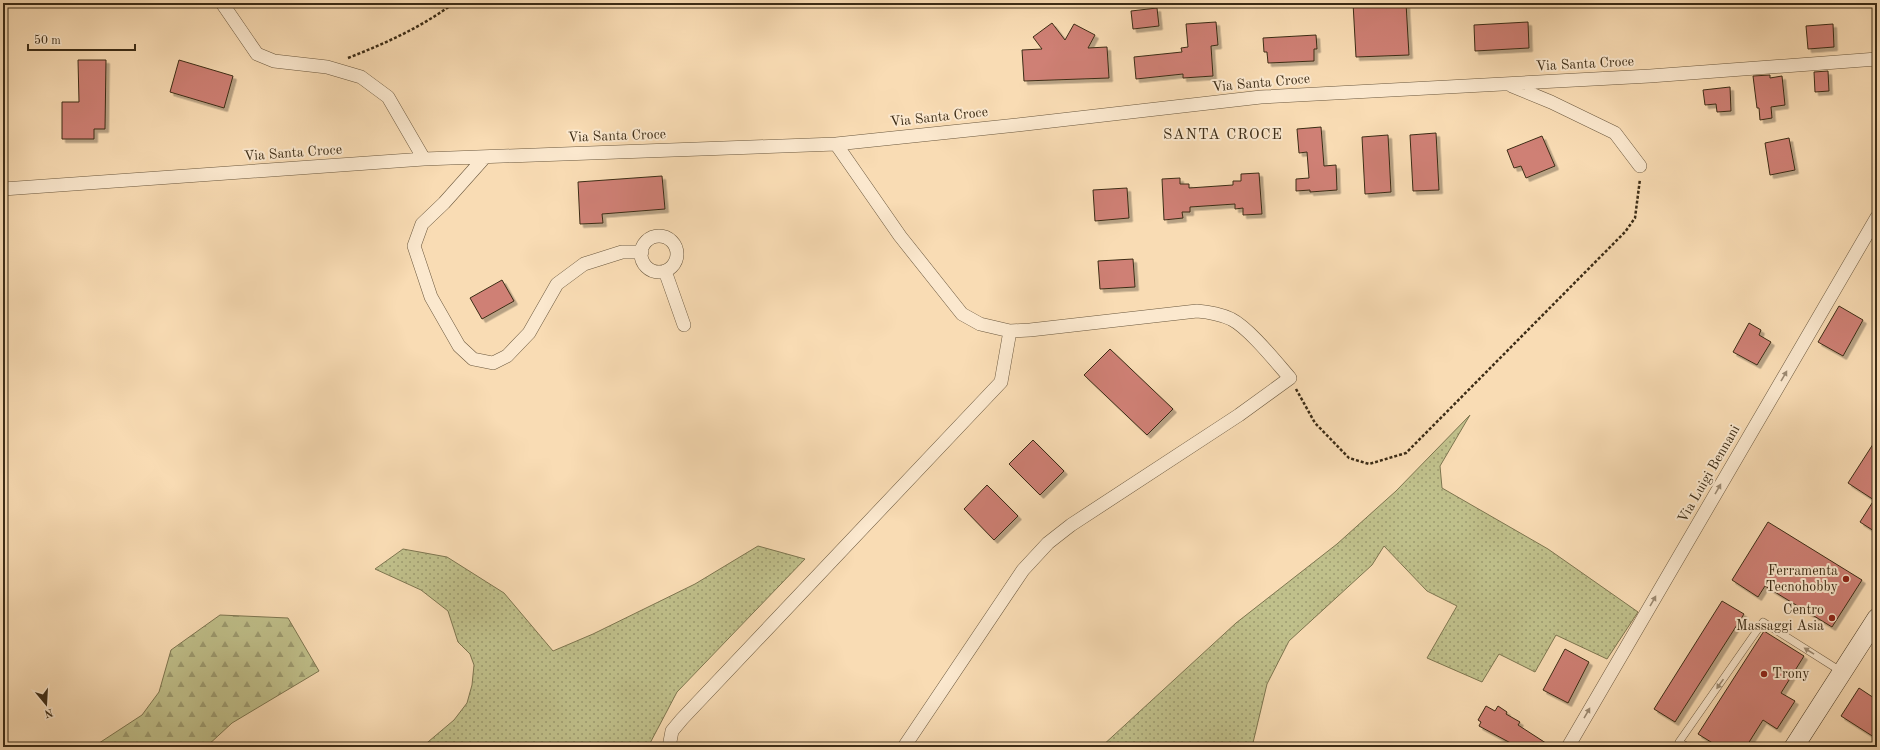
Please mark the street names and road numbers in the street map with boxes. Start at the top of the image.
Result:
street label: Via Santa Croce [1536,54,1634,74]
street label: Via Santa Croce [1211,72,1311,94]
street label: Via Santa Croce [889,105,989,129]
street label: Via Santa Croce [568,127,666,145]
street label: Via Santa Croce [243,143,343,163]
street label: Via Luigi Bennani [1675,423,1743,525]

